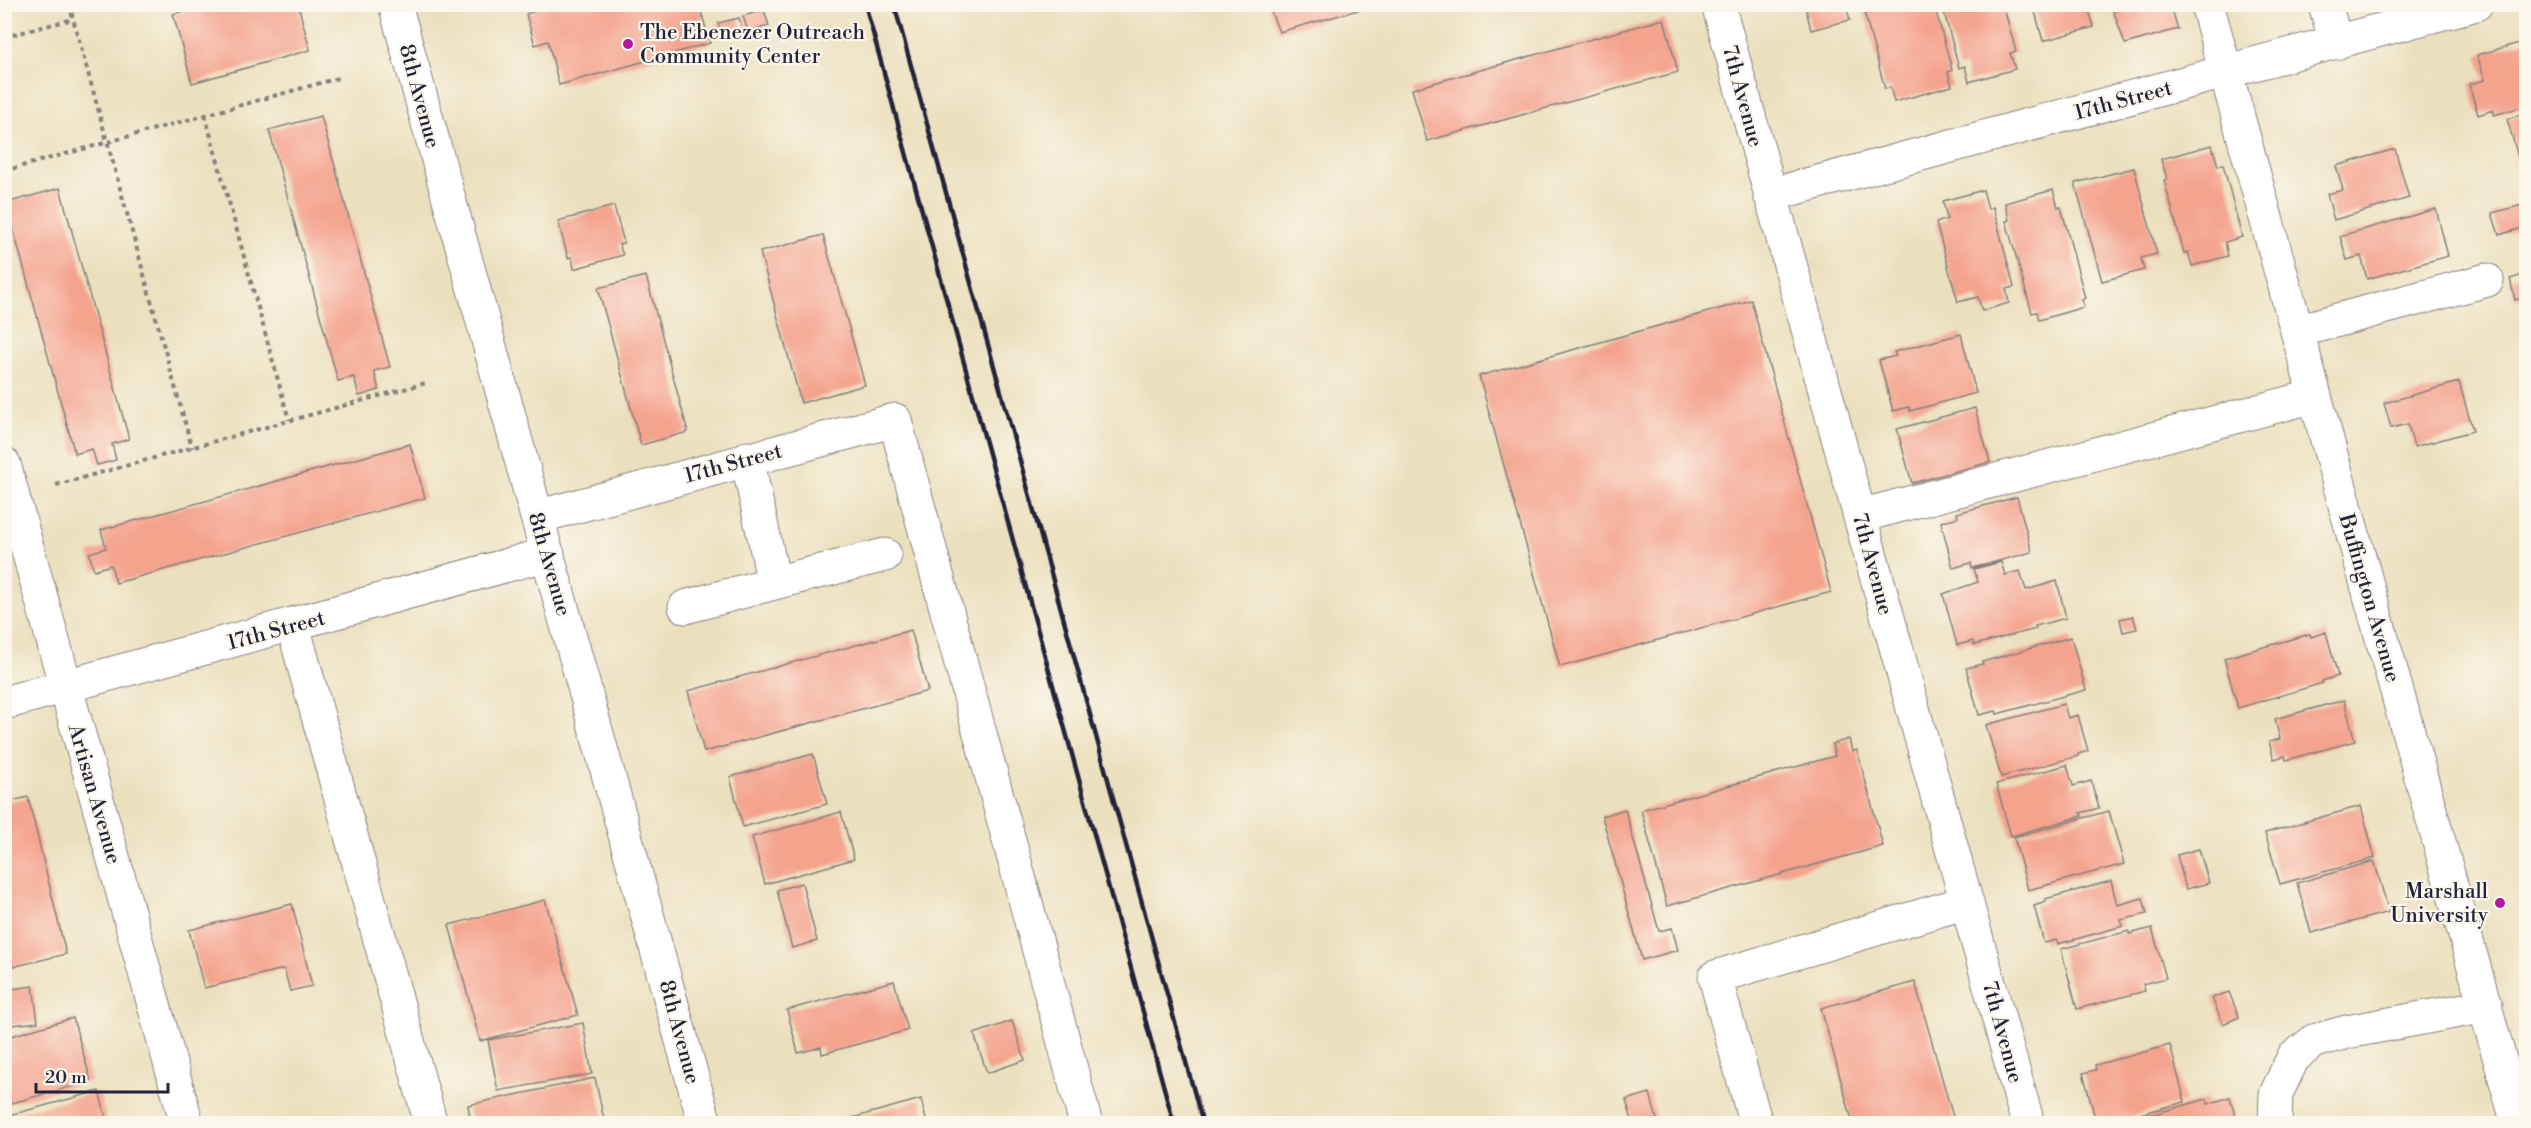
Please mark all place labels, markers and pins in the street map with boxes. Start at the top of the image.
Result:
place label: The Ebenezer Outreach Community Center [640,20,866,70]
marker: The Ebenezer Outreach Community Center [621,37,635,51]
place label: Marshall University [2390,879,2489,929]
marker: Marshall University [2493,896,2507,910]

